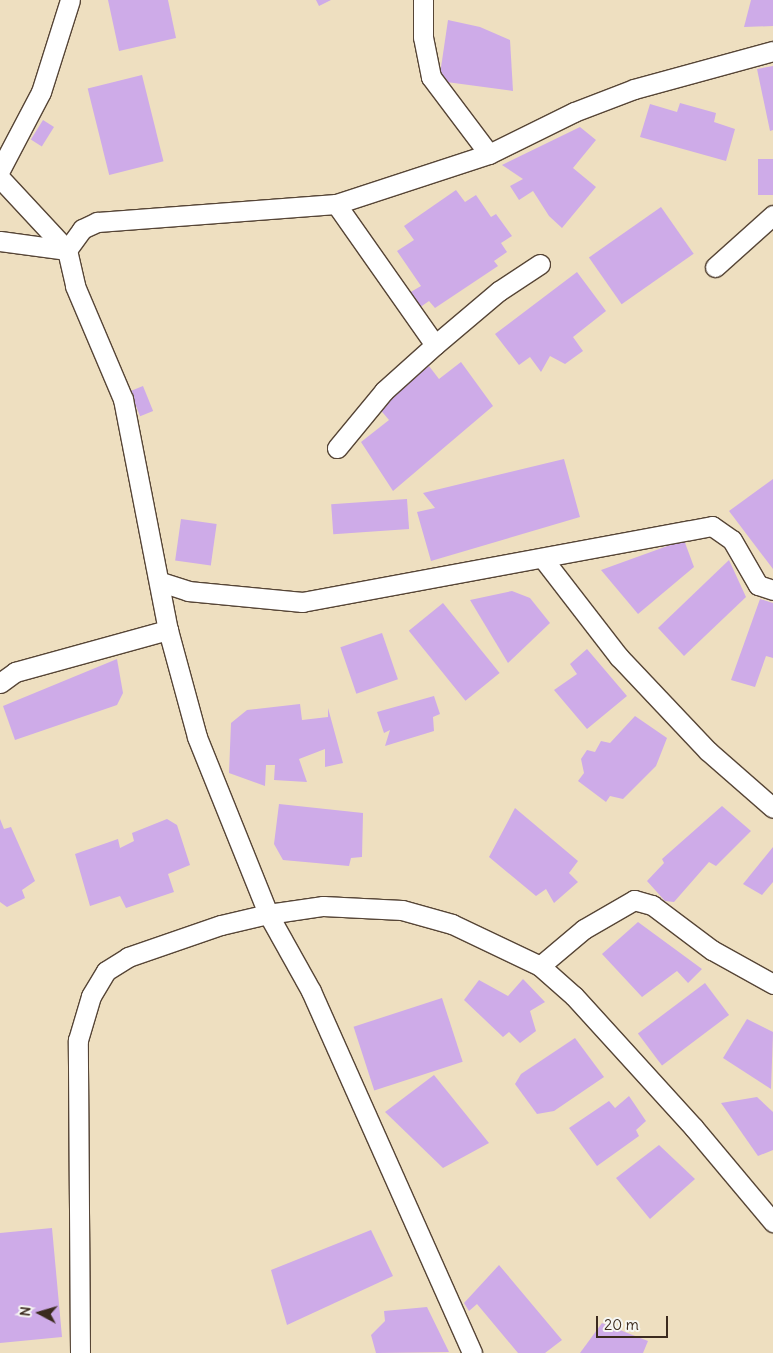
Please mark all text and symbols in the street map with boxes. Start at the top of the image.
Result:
north arrow [15,1288,65,1338]
text: N [16,1306,35,1317]
scale bar [598,1306,670,1338]
text: 20 m [604,1315,639,1334]

